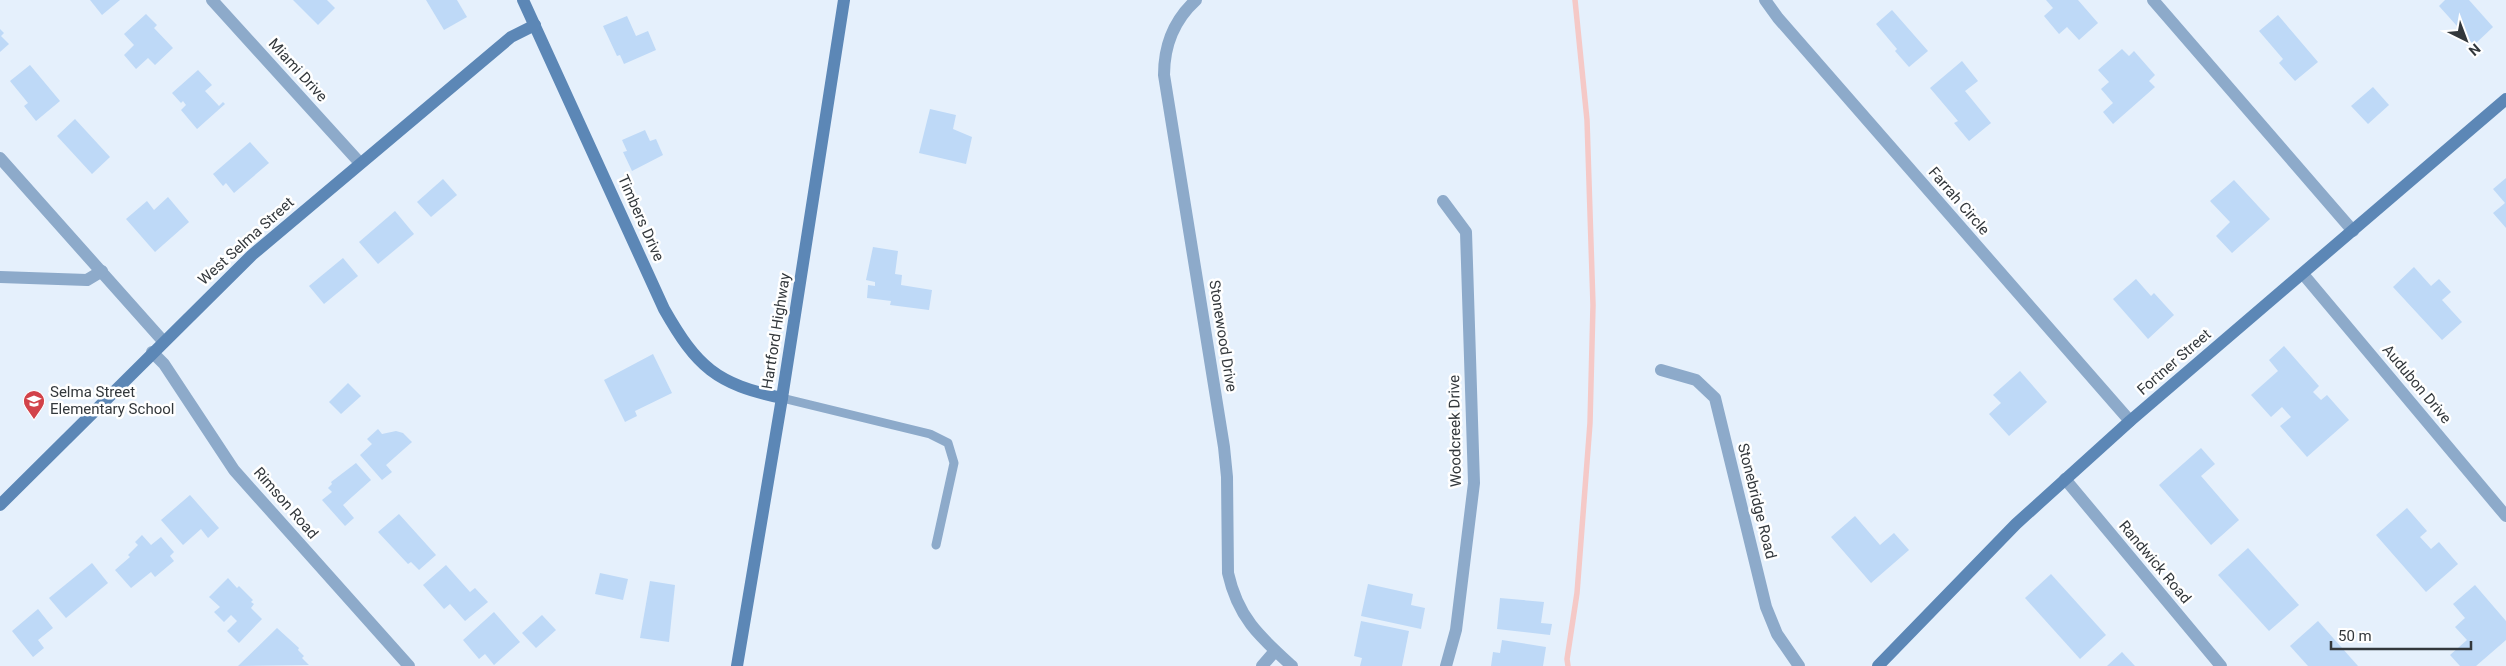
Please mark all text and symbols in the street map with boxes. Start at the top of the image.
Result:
north arrow [2441,15,2491,65]
street label: Miami Drive [265,35,331,105]
text: N [2466,40,2484,59]
street label: Farrah Circle [1925,163,1993,239]
street label: Timbers Drive [614,172,668,264]
street label: West Selma Street [194,193,298,289]
street label: Hartford Highway [758,272,794,390]
street label: Stonewood Drive [1205,279,1241,393]
street label: Fortner Street [2134,325,2215,399]
street label: Audubon Drive [2379,341,2455,427]
street label: Woodcreek Drive [1445,375,1465,487]
place label: Selma Street Elementary School [50,383,174,418]
school or university icon: Selma Street Elementary School [22,389,46,420]
street label: Stonebridge Road [1734,441,1780,561]
street label: Rimson Road [250,464,322,542]
street label: Randwick Road [2115,517,2195,607]
scale bar [2331,618,2471,650]
text: 50 m [2338,627,2372,645]

